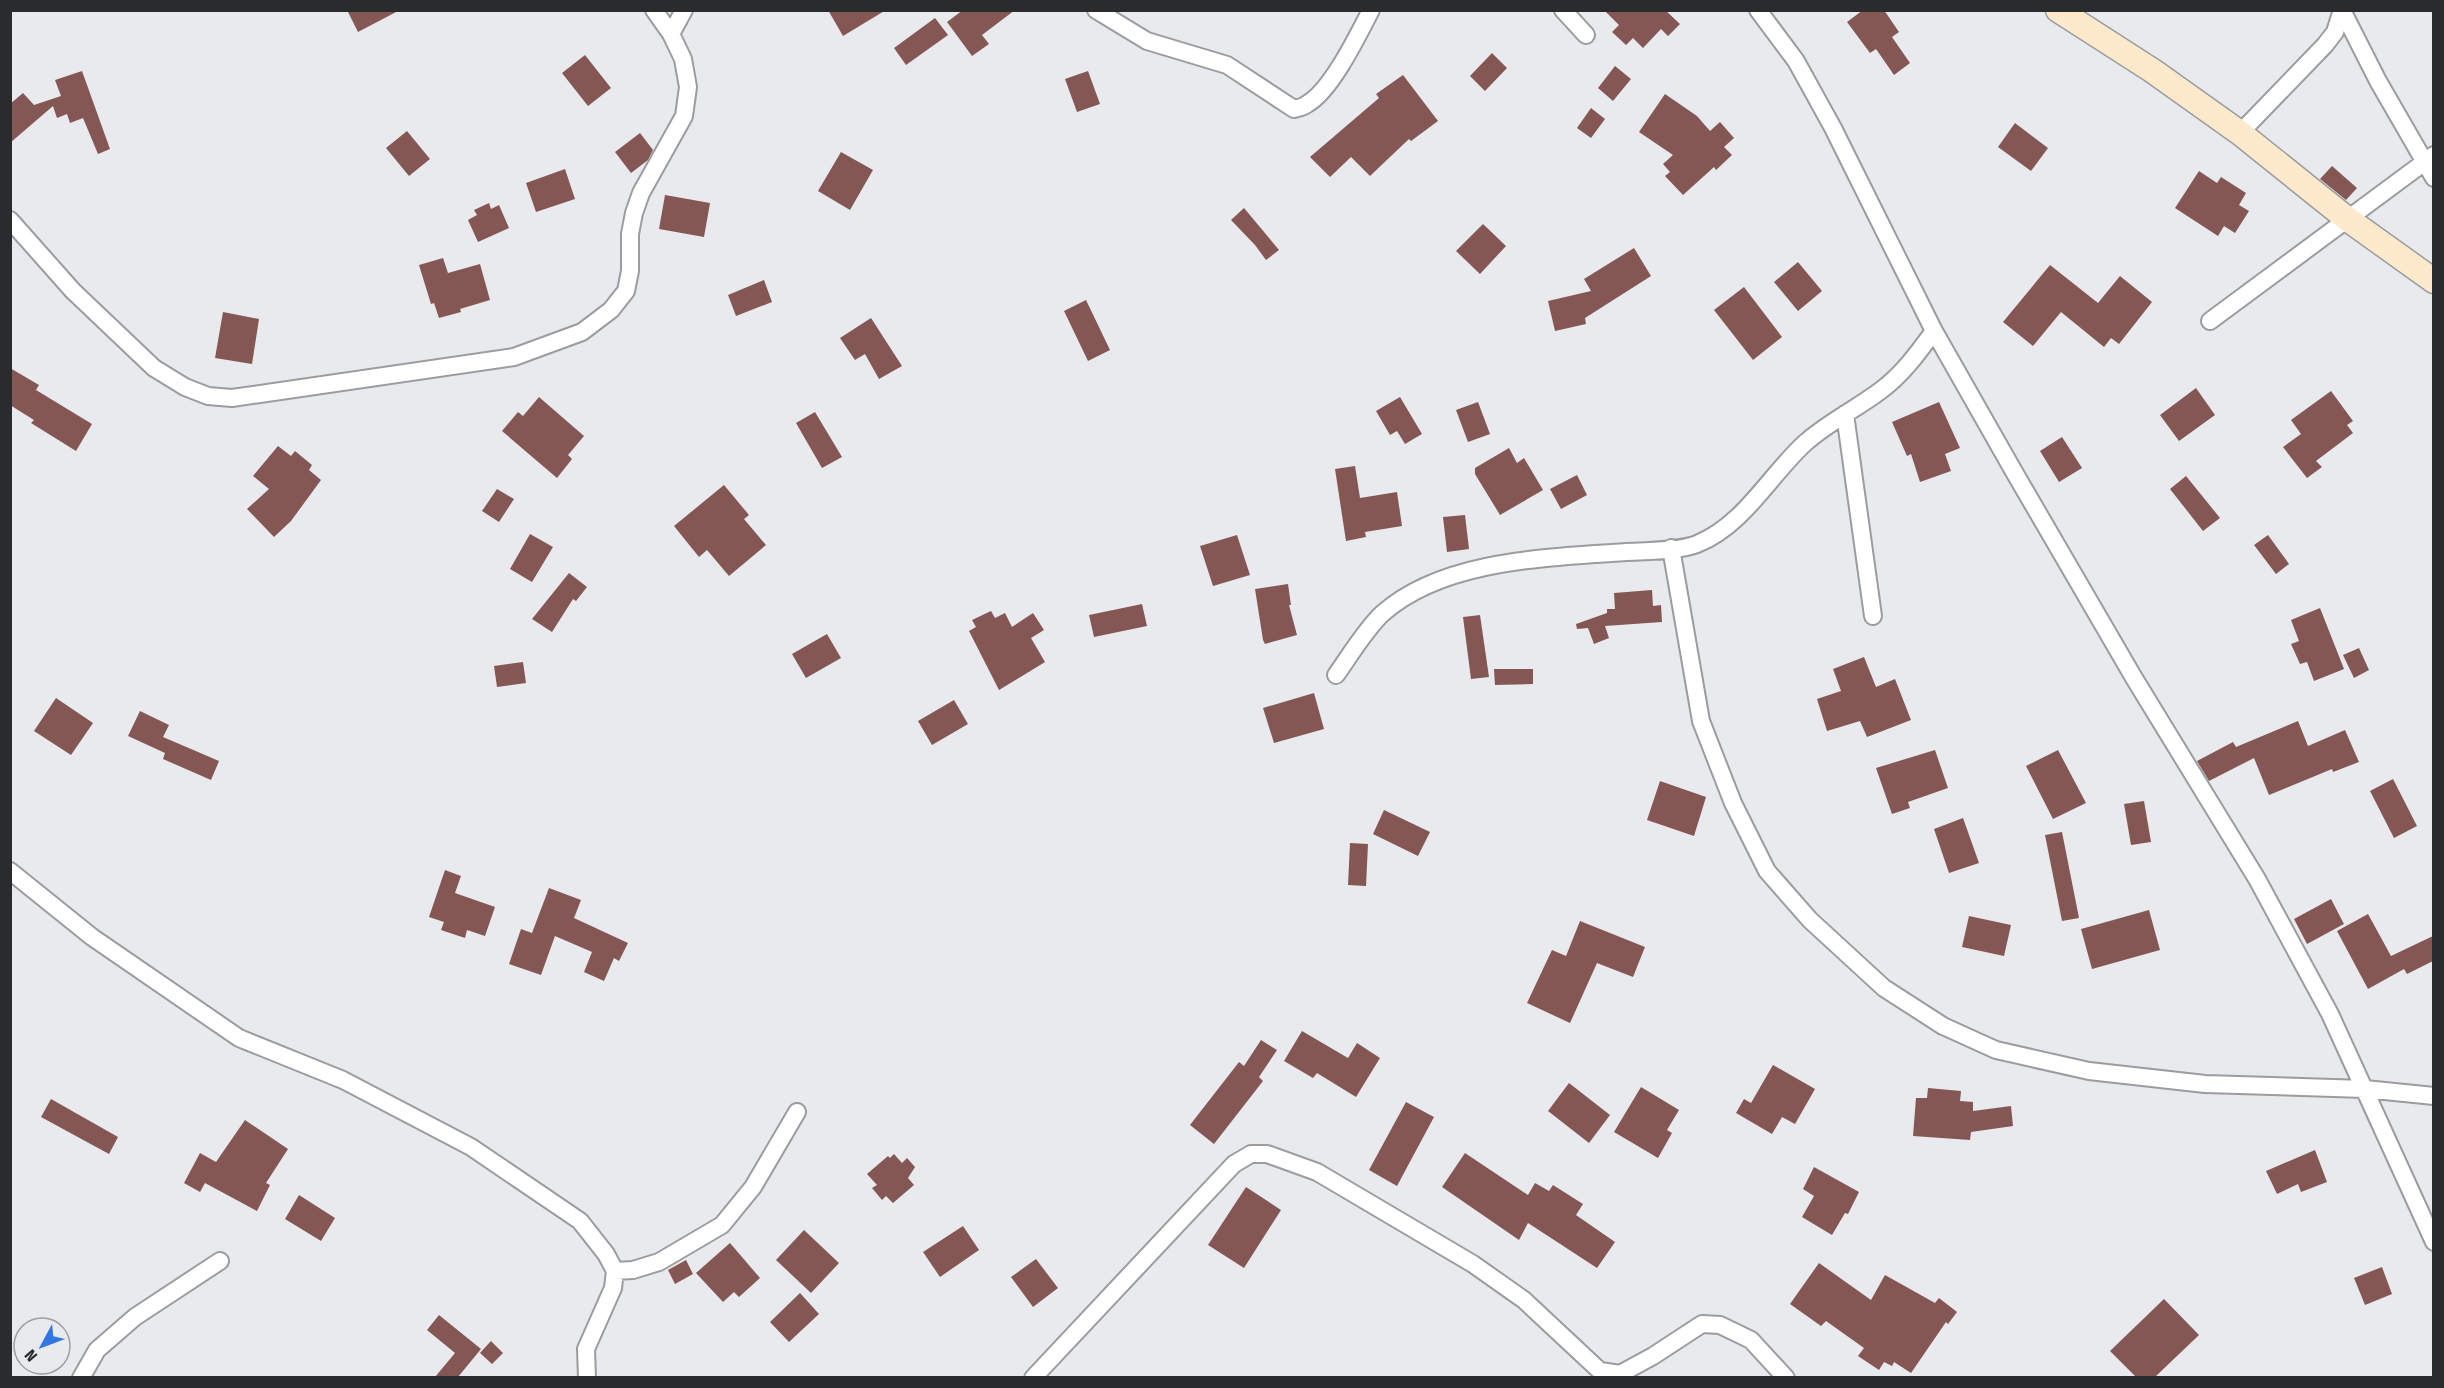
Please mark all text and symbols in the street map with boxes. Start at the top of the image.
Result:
north arrow [12,1316,72,1376]
text: N [21,1346,41,1365]

